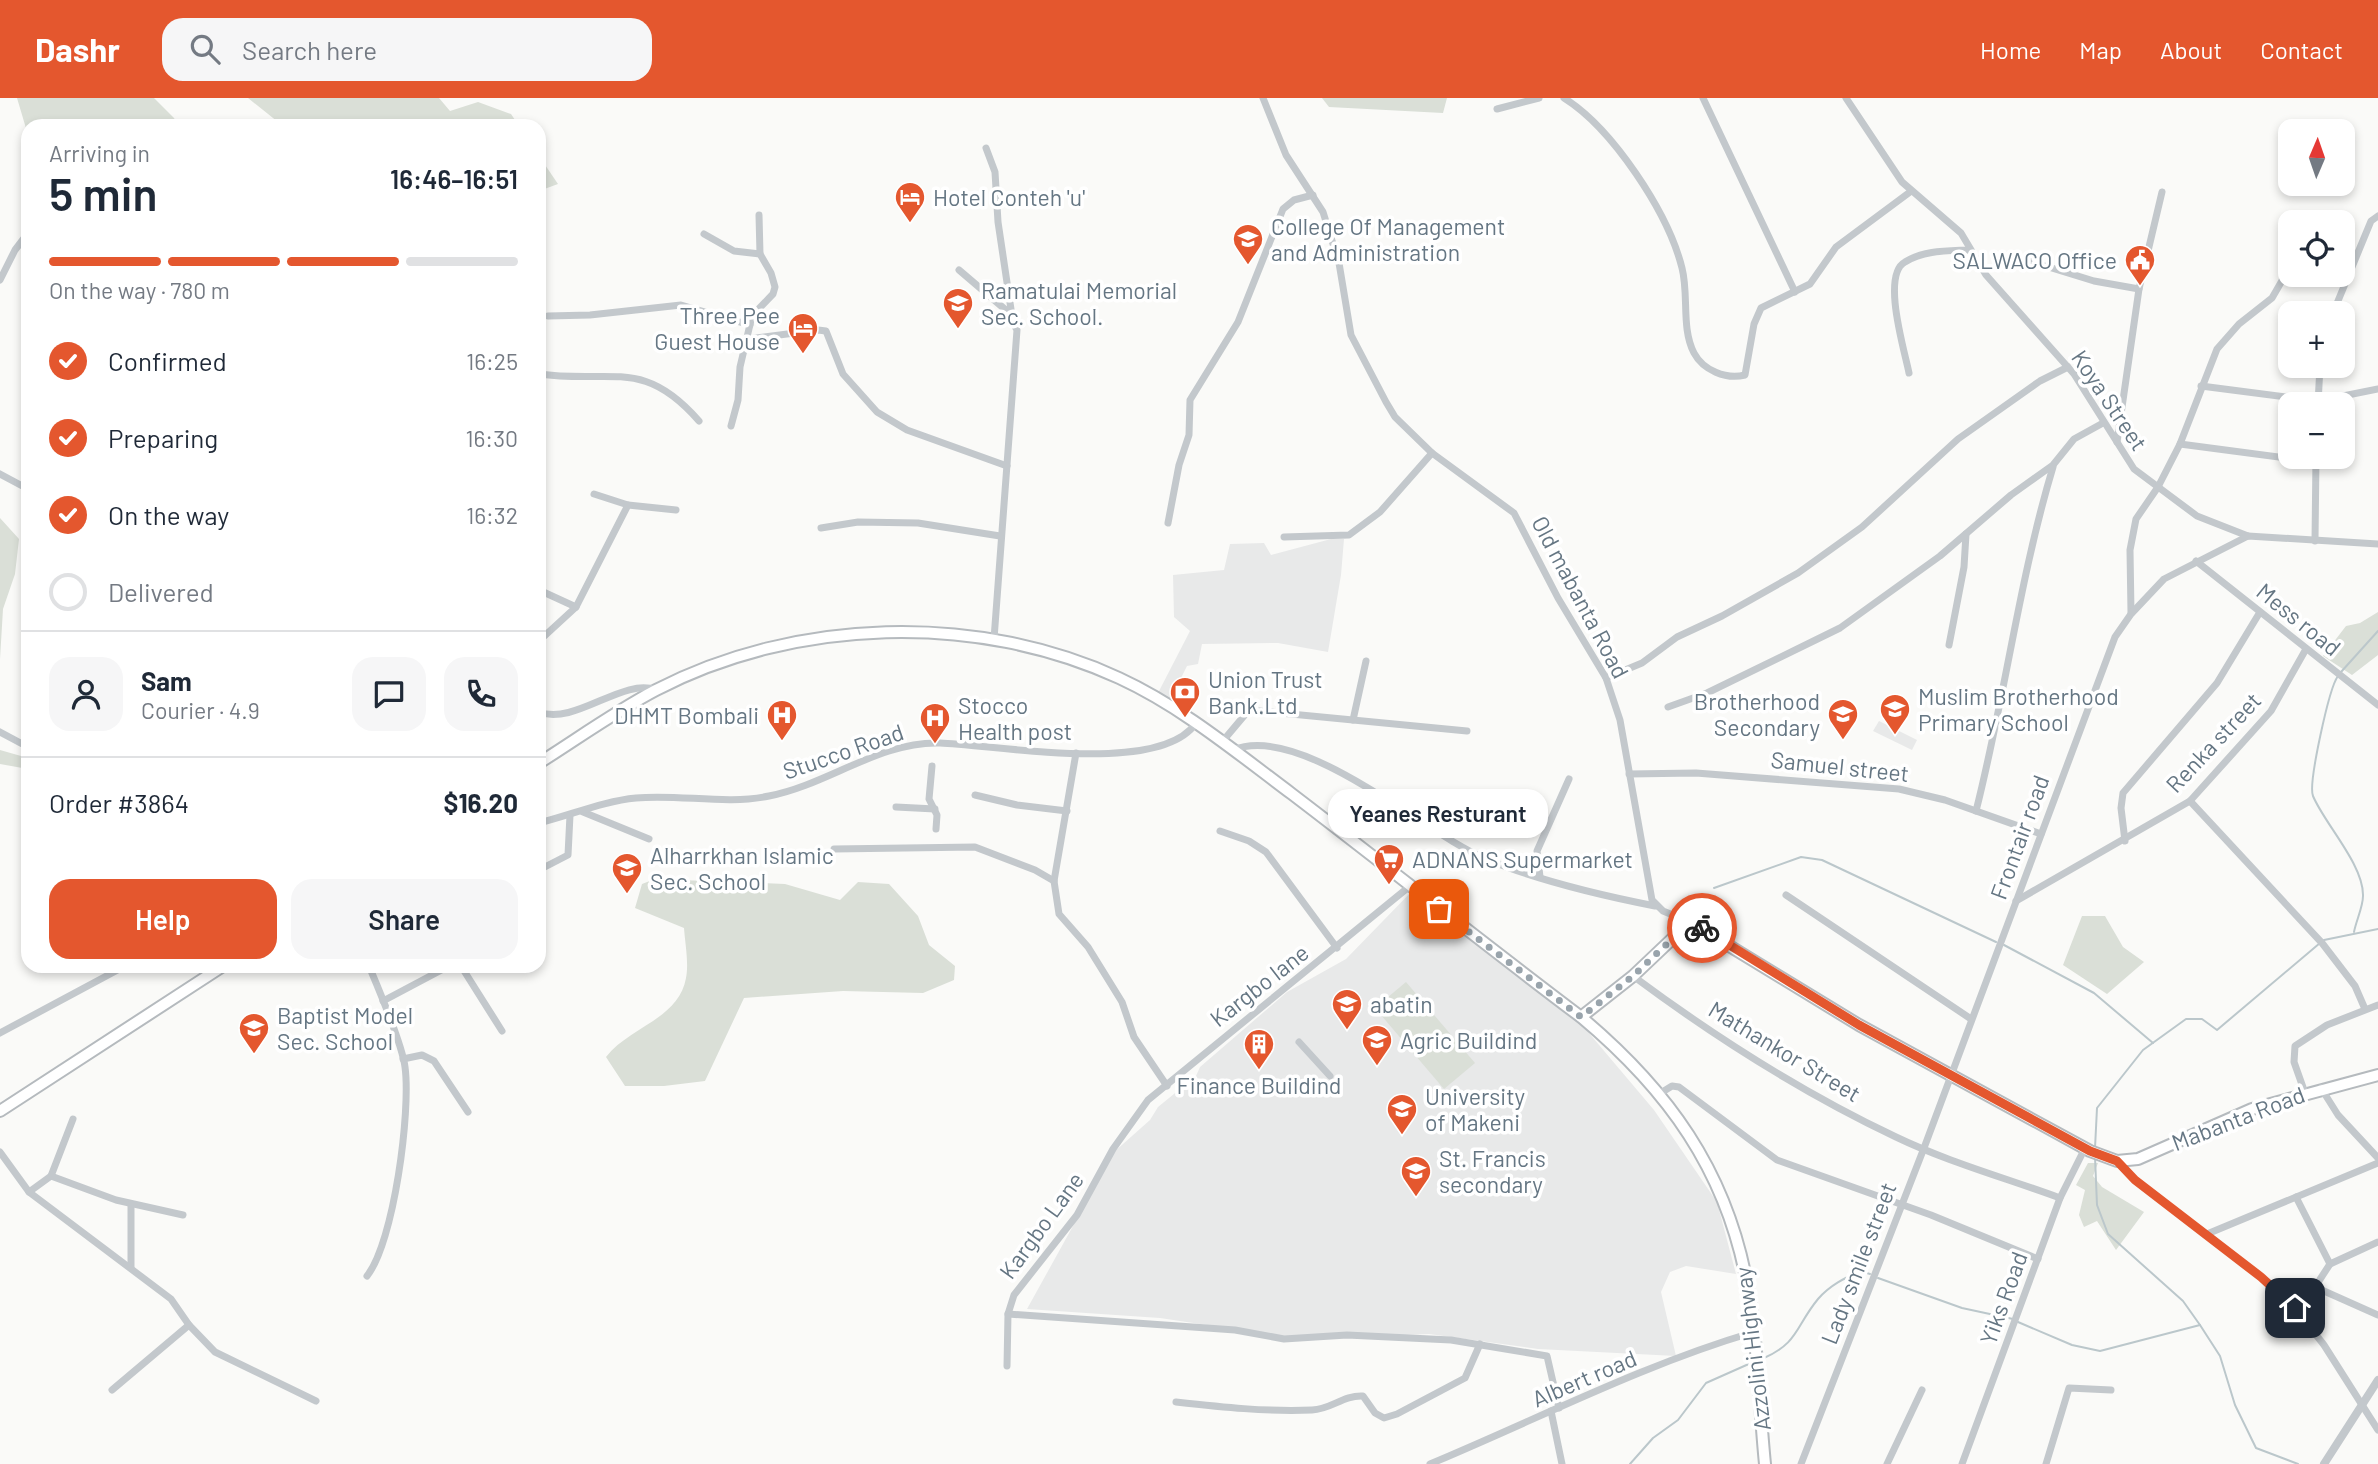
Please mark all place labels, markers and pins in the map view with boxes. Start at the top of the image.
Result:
hotel icon: Hotel Conteh 'u' [893,180,927,224]
place label: Hotel Conteh 'u' [933,183,1085,211]
place label: College Of Management and Administration [1271,212,1505,266]
school or university icon: College Of Management and Administration [1231,222,1265,266]
public building icon: SALWACO Office [2123,243,2157,287]
place label: SALWACO Office [1953,246,2117,274]
place label: Ramatulai Memorial Sec. School. [981,276,1177,330]
school or university icon: Ramatulai Memorial Sec. School. [941,286,975,330]
place label: Three Pee Guest House [654,301,780,355]
hotel icon: Three Pee Guest House [786,311,820,355]
place label: Union Trust Bank.Ltd [1208,665,1323,719]
bank icon: Union Trust Bank.Ltd [1168,675,1202,719]
place label: Muslim Brotherhood Primary School [1918,682,2119,736]
place label: Brotherhood Secondary [1694,687,1820,741]
place label: Stocco Health post [958,691,1072,745]
school or university icon: Muslim Brotherhood Primary School [1878,692,1912,736]
school or university icon: Brotherhood Secondary [1826,697,1860,741]
hospital icon: DHMT Bombali [765,698,799,742]
place label: DHMT Bombali [614,701,759,729]
hospital icon: Stocco Health post [918,701,952,745]
callout: Yeanes Resturant [1329,790,1549,839]
place label: Alharrkhan Islamic Sec. School [650,841,834,895]
supermarket icon: ADNANS Supermarket [1372,842,1406,886]
place label: ADNANS Supermarket [1412,845,1633,873]
school or university icon: Alharrkhan Islamic Sec. School [610,851,644,895]
pin [1409,879,1469,939]
school or university icon: abatin [1330,987,1364,1031]
place label: abatin [1370,990,1433,1018]
place label: Baptist Model Sec. School [277,1001,413,1055]
school or university icon: Baptist Model Sec. School [237,1011,271,1055]
school or university icon: Agric Buildind [1360,1023,1394,1067]
place label: Agric Buildind [1400,1026,1537,1054]
building icon: Finance Buildind [1242,1027,1276,1071]
place label: Finance Buildind [1177,1071,1341,1099]
place label: University of Makeni [1425,1082,1526,1136]
school or university icon: University of Makeni [1385,1092,1419,1136]
place label: St. Francis secondary [1439,1144,1546,1198]
school or university icon: St. Francis secondary [1399,1154,1433,1198]
pin [2265,1278,2325,1338]

